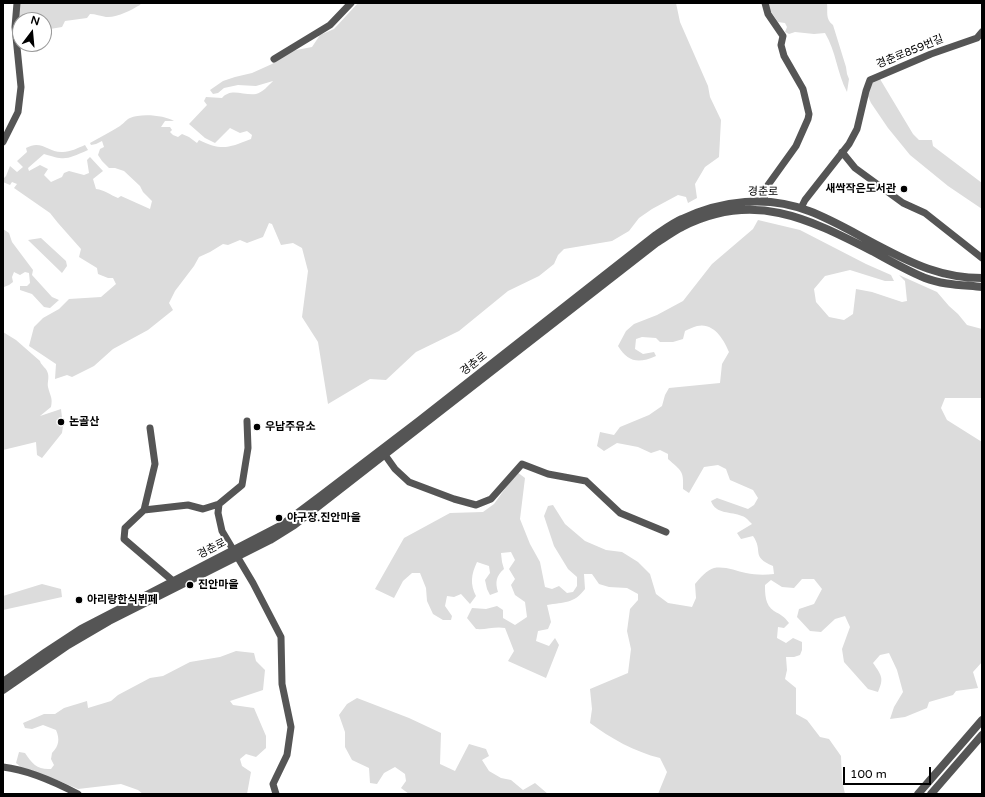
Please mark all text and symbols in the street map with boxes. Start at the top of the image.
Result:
north arrow [12,12,52,52]
text: N [29,13,41,28]
street label: 경춘로859번길 [874,33,946,71]
place label: 새싹작은도서관 [825,182,896,196]
marker: 새싹작은도서관 [899,184,909,194]
street label: 경춘로 [748,185,778,199]
street label: 경춘로 [458,349,490,379]
place label: 논골산 [69,415,99,429]
marker: 논골산 [56,417,66,427]
place label: 우남주유소 [265,420,316,434]
marker: 우남주유소 [252,422,262,432]
place label: 야구장.진안마을 [287,511,361,525]
marker: 야구장.진안마을 [274,513,284,523]
street label: 경춘로 [195,536,229,562]
place label: 진안마을 [198,578,238,592]
marker: 진안마을 [185,580,195,590]
place label: 아리랑한식뷔페 [87,593,158,607]
marker: 아리랑한식뷔페 [74,595,84,605]
scale bar [845,759,933,785]
text: 100 m [850,767,887,781]

